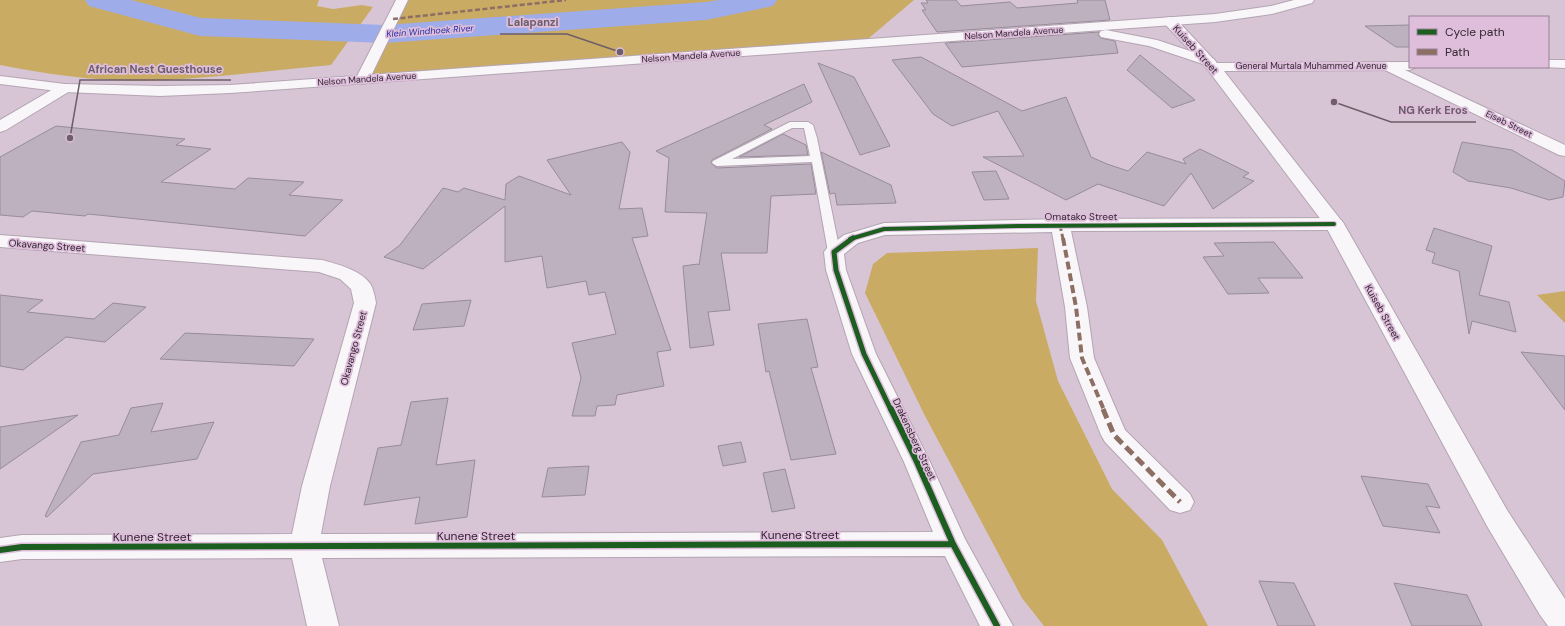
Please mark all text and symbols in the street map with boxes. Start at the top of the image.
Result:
callout: Lalapanzi [500,11,567,34]
text: Lalapanzi [508,15,558,29]
legend [1409,16,1549,68]
water label: Klein Windhoek River [386,22,475,40]
street label: Kuiseb Street [1170,22,1221,77]
street label: Nelson Mandela Avenue [964,24,1064,42]
text: Cycle path [1445,24,1505,40]
text: Path [1445,44,1470,60]
street label: Nelson Mandela Avenue [641,47,741,65]
callout: African Nest Guesthouse [80,57,231,80]
street label: General Murtala Muhammed Avenue [1235,60,1387,72]
text: African Nest Guesthouse [88,62,223,76]
street label: Nelson Mandela Avenue [317,70,417,88]
callout: NG Kerk Eros [1391,99,1476,122]
text: NG Kerk Eros [1398,103,1468,117]
street label: Eiseb Street [1484,108,1535,141]
street label: Omatako Street [1045,210,1118,223]
street label: Okavango Street [8,236,86,255]
street label: Kuiseb Street [1362,282,1403,342]
street label: Okavango Street [337,309,370,387]
street label: Drakensberg Street [890,396,939,482]
street label: Kunene Street [761,527,839,543]
street label: Kunene Street [437,528,515,544]
street label: Kunene Street [113,529,191,545]

